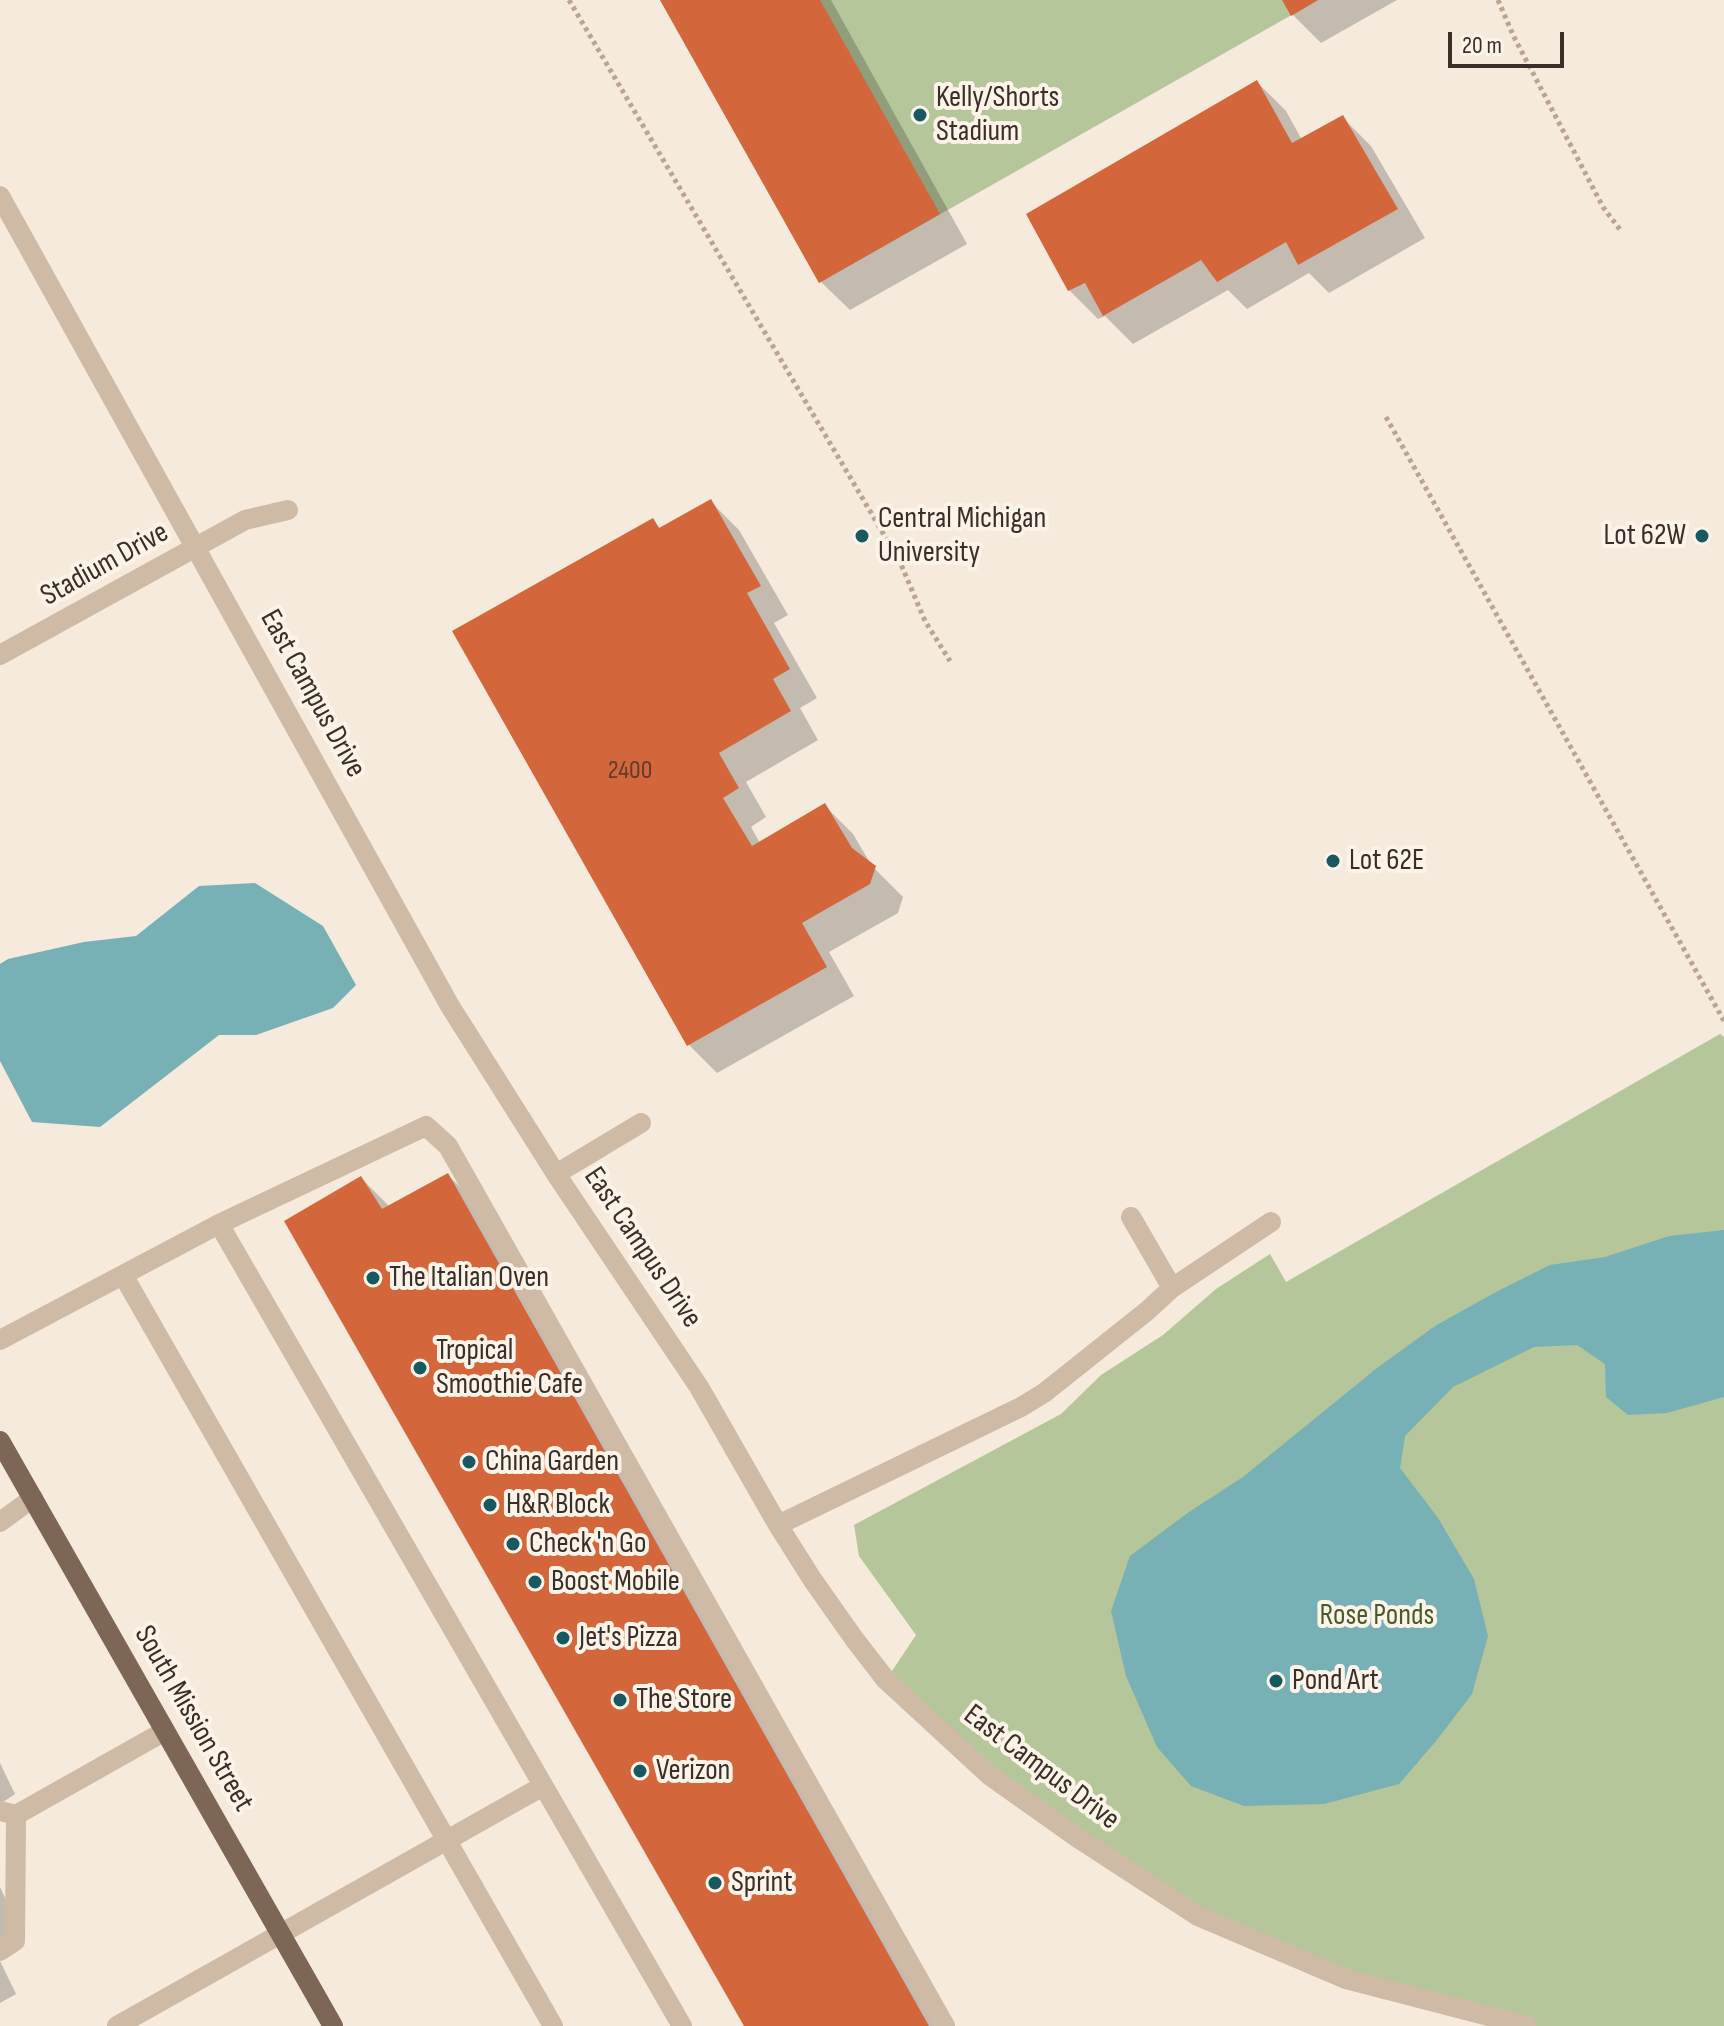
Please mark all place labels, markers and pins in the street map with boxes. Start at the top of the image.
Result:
place label: Kelly/Shorts Stadium [936,80,1059,150]
marker: Kelly/Shorts Stadium [911,106,929,124]
place label: Central Michigan University [878,501,1046,572]
place label: Lot 62W [1604,518,1686,554]
marker: Central Michigan University [853,527,871,545]
marker: Lot 62W [1693,527,1711,545]
place label: Lot 62E [1349,843,1424,879]
marker: Lot 62E [1324,852,1342,870]
place label: The Italian Oven [389,1260,549,1296]
marker: The Italian Oven [364,1269,382,1287]
place label: Tropical Smoothie Cafe [436,1333,583,1404]
marker: Tropical Smoothie Cafe [411,1359,429,1377]
place label: China Garden [485,1444,619,1480]
marker: China Garden [460,1453,478,1471]
place label: H&R Block [506,1487,610,1523]
marker: H&R Block [481,1496,499,1514]
place label: Check 'n Go [529,1526,646,1562]
marker: Check 'n Go [504,1535,522,1553]
place label: Boost Mobile [551,1564,680,1600]
marker: Boost Mobile [526,1573,544,1591]
place label: Jet's Pizza [579,1620,678,1656]
marker: Jet's Pizza [554,1629,572,1647]
place label: Pond Art [1292,1663,1379,1699]
marker: Pond Art [1267,1672,1285,1690]
place label: The Store [636,1682,732,1718]
marker: The Store [611,1691,629,1709]
place label: Verizon [656,1753,730,1789]
marker: Verizon [631,1762,649,1780]
place label: Sprint [731,1865,793,1901]
marker: Sprint [706,1874,724,1892]

